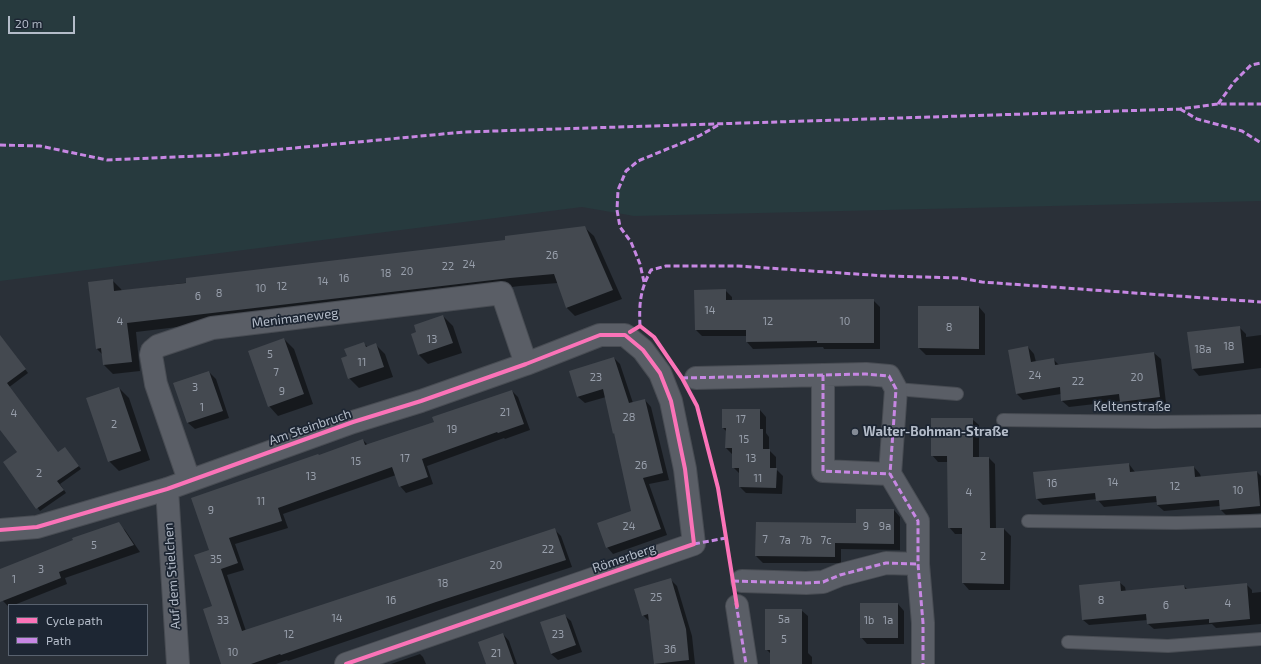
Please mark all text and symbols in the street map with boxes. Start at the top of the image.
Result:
scale bar [10,8,77,34]
text: 20 m [15,16,42,30]
house number: 26 [546,248,558,262]
house number: 24 [463,257,475,271]
house number: 22 [442,259,454,273]
house number: 20 [401,264,413,278]
house number: 18 [380,266,392,280]
house number: 16 [339,271,349,285]
house number: 14 [317,274,329,288]
house number: 12 [277,279,287,293]
house number: 10 [255,281,267,295]
house number: 8 [216,286,222,300]
house number: 6 [195,289,201,303]
house number: 14 [704,303,716,317]
street label: Menimaneweg [251,305,339,331]
house number: 4 [117,314,123,328]
house number: 12 [763,314,773,328]
house number: 10 [839,314,851,328]
house number: 8 [946,320,952,334]
house number: 13 [427,332,437,346]
house number: 18 [1223,339,1235,353]
house number: 18a [1194,342,1212,356]
house number: 5 [267,347,273,361]
house number: 11 [358,355,366,369]
house number: 7 [273,365,279,379]
house number: 24 [1029,368,1041,382]
house number: 23 [590,370,602,384]
house number: 20 [1131,370,1143,384]
house number: 22 [1072,374,1084,388]
house number: 3 [192,380,198,394]
house number: 9 [279,384,285,398]
street label: Keltenstraße [1093,399,1171,415]
house number: 1 [200,400,204,414]
house number: 21 [500,405,510,419]
house number: 4 [11,406,17,420]
street label: Am Steinbruch [267,406,353,448]
house number: 28 [623,410,635,424]
house number: 17 [736,412,746,426]
house number: 2 [111,417,117,431]
house number: 19 [447,422,457,436]
place label: Walter-Bohman-Straße [863,424,1008,440]
marker: Walter-Bohman-Straße [850,427,860,437]
house number: 15 [739,432,749,446]
house number: 17 [400,451,410,465]
house number: 13 [746,451,756,465]
house number: 15 [351,454,361,468]
house number: 26 [635,458,647,472]
house number: 2 [36,466,42,480]
house number: 13 [306,469,316,483]
house number: 11 [754,471,762,485]
house number: 14 [1107,475,1119,489]
house number: 16 [1047,476,1057,490]
house number: 12 [1170,479,1180,493]
house number: 10 [1232,483,1244,497]
house number: 4 [966,485,972,499]
house number: 11 [257,494,265,508]
house number: 9 [208,503,214,517]
house number: 24 [623,519,635,533]
house number: 9 [863,519,869,533]
house number: 9a [879,519,891,533]
street label: Auf dem Stielchen [160,522,184,630]
house number: 7 [762,532,768,546]
house number: 7a [779,533,791,547]
house number: 7b [800,533,812,547]
house number: 7c [820,533,832,547]
house number: 5 [91,538,97,552]
street label: Römerberg [590,540,658,576]
house number: 22 [542,542,554,556]
house number: 2 [980,549,986,563]
house number: 35 [210,552,222,566]
house number: 20 [490,558,502,572]
house number: 3 [38,562,44,576]
house number: 1 [12,572,16,586]
house number: 18 [437,576,449,590]
house number: 25 [650,590,662,604]
house number: 16 [386,593,396,607]
house number: 8 [1098,593,1104,607]
house number: 4 [1225,596,1231,610]
house number: 6 [1163,598,1169,612]
legend [8,604,148,656]
house number: 14 [331,611,343,625]
house number: 5a [778,612,790,626]
text: Cycle path [46,613,103,627]
house number: 33 [217,613,229,627]
house number: 1b [864,613,874,627]
house number: 1a [883,613,893,627]
house number: 12 [284,627,294,641]
house number: 23 [552,627,564,641]
house number: 5 [781,632,787,646]
text: Path [46,633,71,647]
house number: 36 [664,642,676,656]
house number: 10 [227,645,239,659]
house number: 21 [491,646,501,660]

